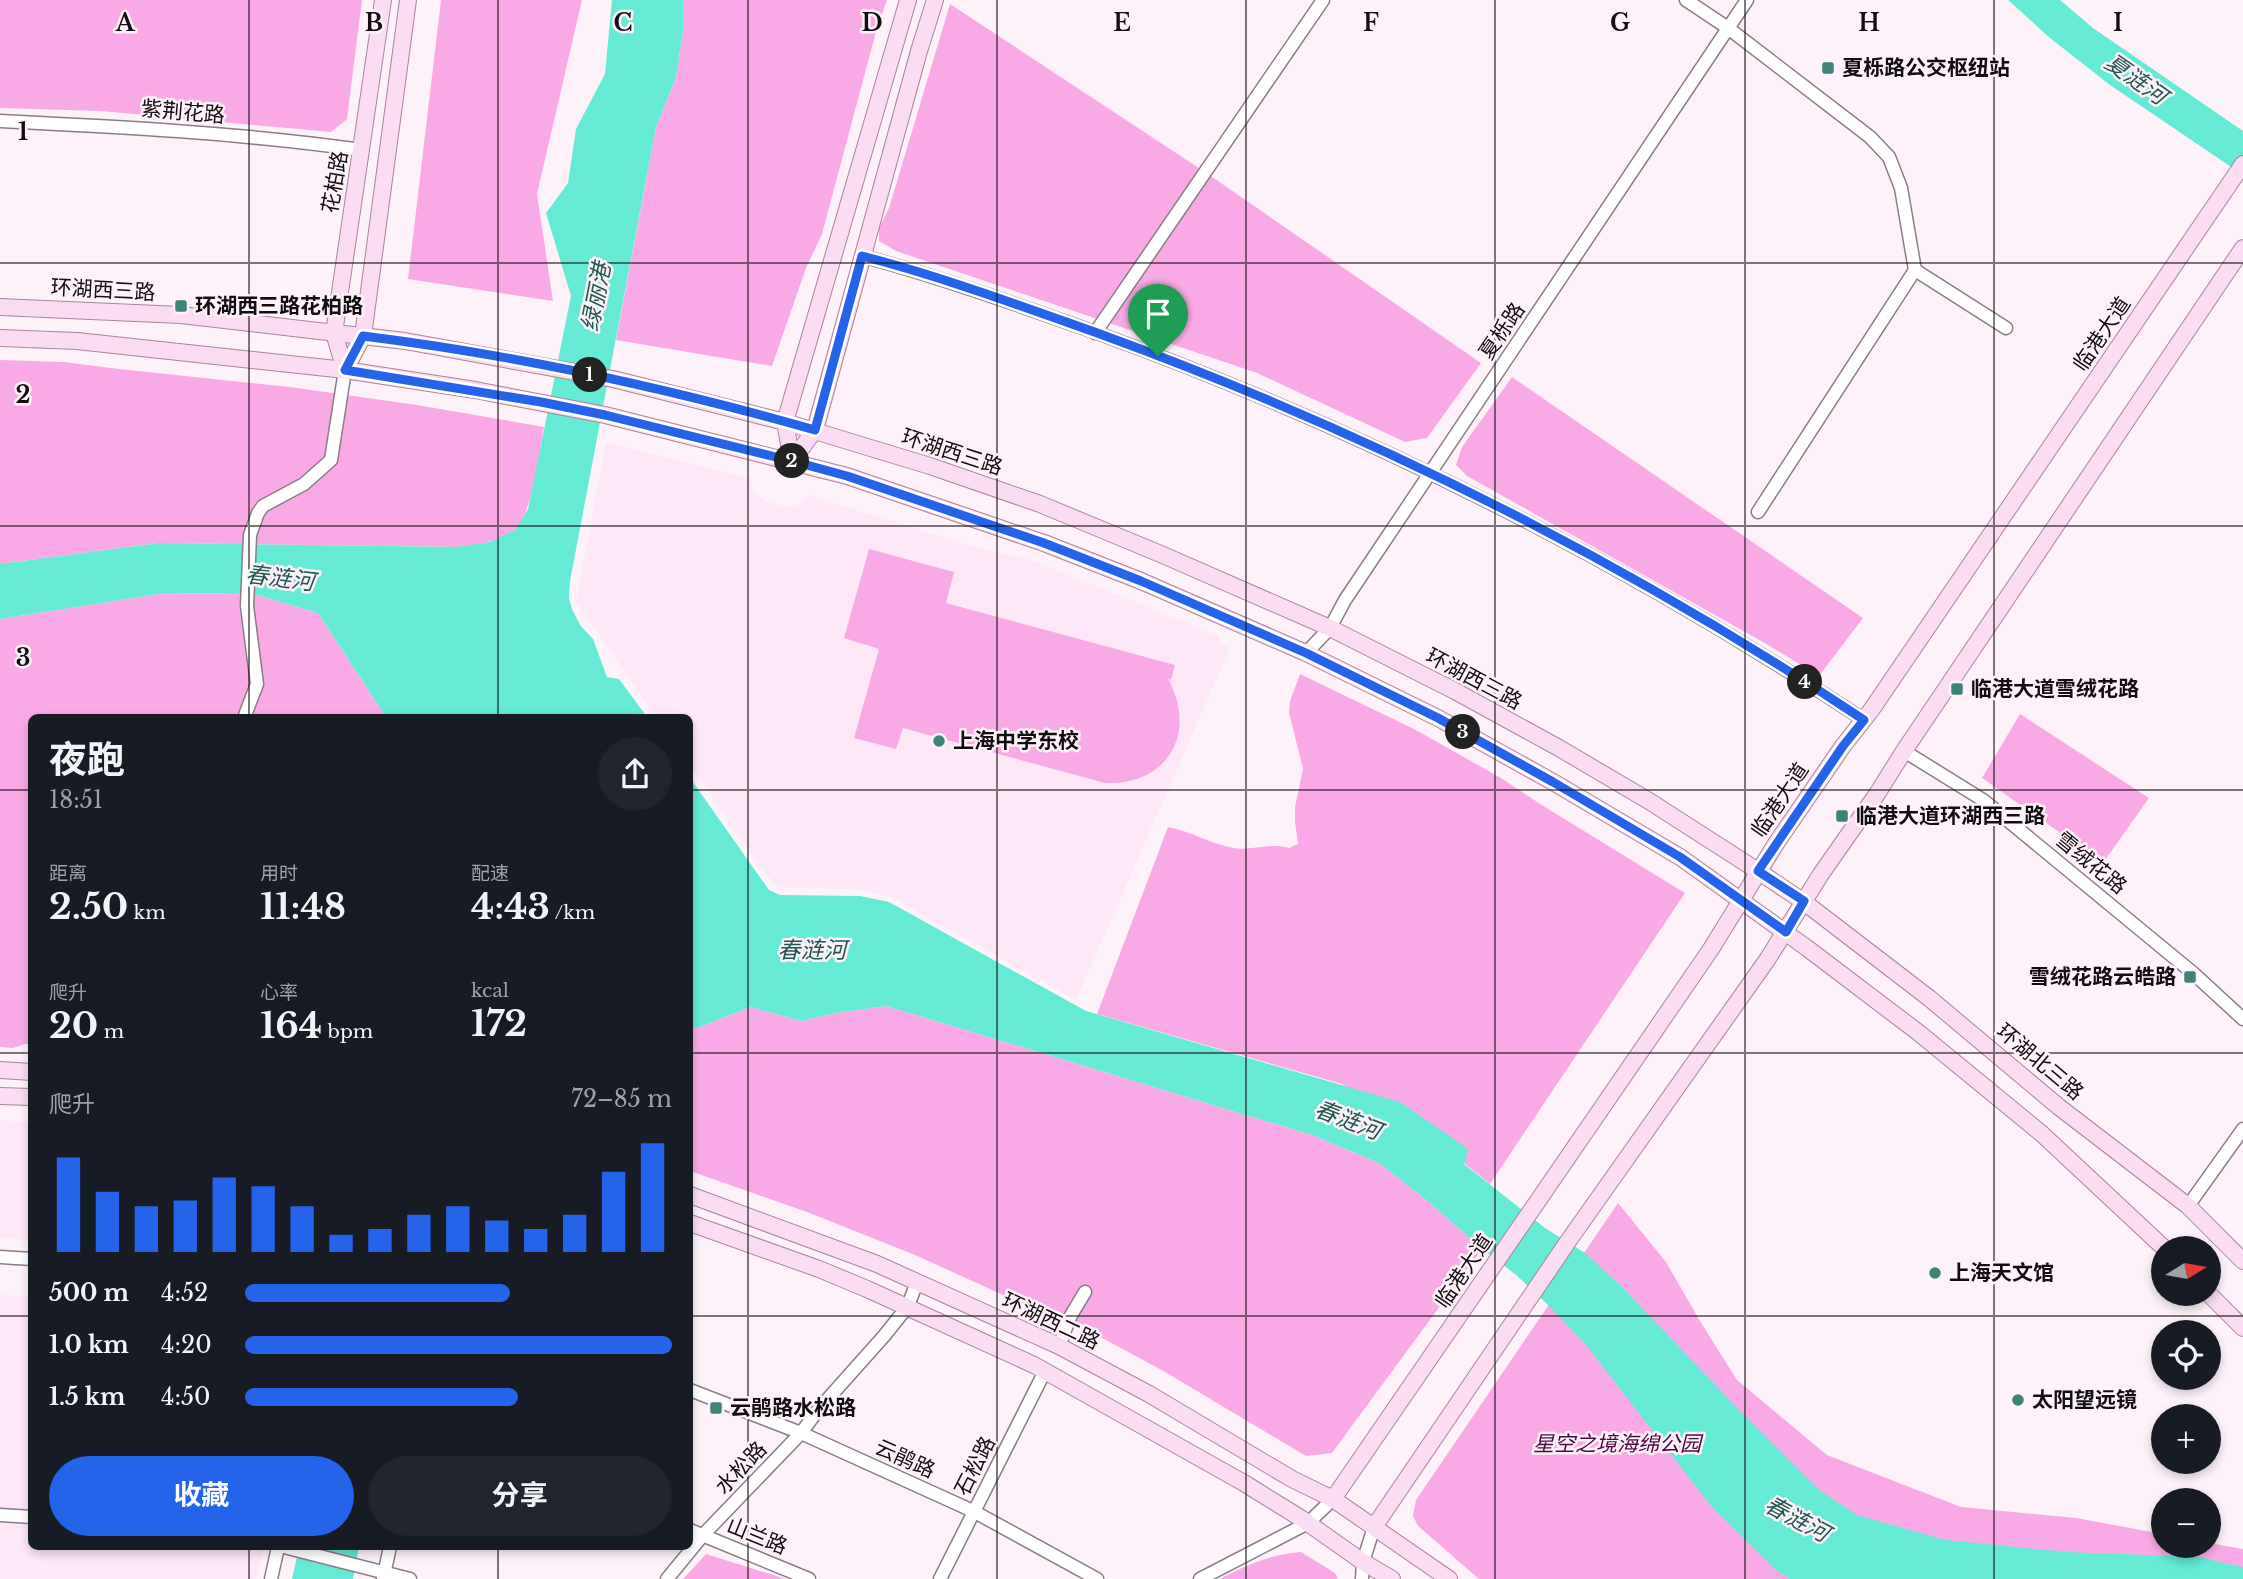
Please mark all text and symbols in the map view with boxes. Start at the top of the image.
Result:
text: A [115,9,136,37]
text: B [365,9,383,37]
text: C [614,9,632,37]
text: D [861,9,883,37]
text: E [1113,9,1131,37]
text: F [1363,9,1379,37]
text: G [1610,9,1630,37]
text: H [1858,9,1880,37]
text: I [2113,9,2123,37]
water label: 夏涟河 [2100,48,2176,113]
place label: 夏栎路公交枢纽站 [1842,55,2010,81]
marker: 夏栎路公交枢纽站 [1820,60,1836,76]
street label: 紫荆花路 [140,95,226,129]
text: 1 [18,118,28,146]
street label: 花柏路 [317,149,353,215]
water label: 绿丽港 [576,258,617,334]
street label: 环湖西三路 [50,274,156,306]
pin [1128,284,1188,356]
street label: 临港大道 [2068,292,2136,376]
place label: 环湖西三路花柏路 [195,293,363,319]
icon: arrive [1139,295,1177,333]
marker: 环湖西三路花柏路 [173,298,189,314]
street label: 夏栎路 [1474,298,1530,364]
pin: 1 [572,358,608,392]
text: 1 [585,363,594,386]
text: 2 [16,381,30,409]
street label: 环湖西三路 [898,423,1006,481]
pin: 2 [774,444,810,478]
text: 2 [785,449,798,472]
water label: 春涟河 [244,560,320,597]
street label: 环湖西三路 [1422,643,1526,715]
text: 3 [16,644,30,672]
pin: 4 [1787,664,1822,700]
text: 4 [1798,670,1811,693]
place label: 临港大道雪绒花路 [1971,676,2139,702]
marker: 临港大道雪绒花路 [1949,681,1965,697]
pin: 3 [1446,714,1480,750]
text: 3 [1456,720,1469,743]
place label: 上海中学东校 [953,728,1079,754]
marker: 上海中学东校 [931,733,947,749]
text: 夜跑 [49,736,125,783]
button: share [598,737,672,811]
street label: 临港大道 [1746,758,1814,842]
text: 18:51 [49,786,103,814]
place label: 临港大道环湖西三路 [1856,803,2045,829]
marker: 临港大道环湖西三路 [1834,808,1850,824]
street label: 雪绒花路 [2050,826,2132,900]
text: 距离 [49,862,87,885]
text: 用时 [260,862,298,885]
text: 配速 [471,862,509,885]
text: 2.50 [49,885,128,928]
text: 11:48 [260,885,346,928]
text: 4:43 [471,885,550,928]
text: km [128,901,166,924]
text: /km [550,901,595,924]
water label: 春涟河 [778,936,851,964]
place label: 雪绒花路云皓路 [2029,964,2176,990]
marker: 雪绒花路云皓路 [2182,969,2198,985]
text: kcal [471,979,509,1002]
text: 爬升 [49,981,87,1004]
text: 心率 [260,981,298,1004]
text: 172 [471,1002,527,1045]
text: 20 [49,1004,98,1047]
text: 164 [260,1004,322,1047]
street label: 环湖北三路 [1991,1018,2089,1106]
text: m [98,1020,124,1043]
text: bpm [322,1020,373,1043]
text: 72–85 m [571,1085,672,1113]
text: 爬升 [49,1090,95,1118]
water label: 春涟河 [1311,1095,1389,1147]
street label: 临港大道 [1430,1229,1498,1313]
north arrow [2151,1236,2221,1306]
map controls [2151,1236,2221,1558]
place label: 上海天文馆 [1949,1260,2054,1286]
marker: 上海天文馆 [1927,1265,1943,1281]
text: 500 m [49,1279,129,1307]
text: 4:52 [161,1279,208,1307]
street label: 环湖西二路 [998,1287,1104,1355]
button: locate [2151,1320,2221,1390]
text: 1.0 km [49,1331,129,1359]
text: 4:20 [161,1331,212,1359]
text: 1.5 km [49,1383,126,1411]
text: 4:50 [161,1383,211,1411]
place label: 太阳望远镜 [2032,1387,2137,1413]
marker: 太阳望远镜 [2010,1392,2026,1408]
place label: 云鹃路水松路 [730,1395,856,1421]
marker: 云鹃路水松路 [708,1400,724,1416]
button: + [2151,1404,2221,1474]
park label: 星空之境海绵公园 [1533,1431,1704,1457]
street label: 石松路 [949,1432,1001,1500]
street label: 云鹃路 [871,1434,939,1484]
street label: 水松路 [710,1436,772,1500]
button: 收藏 [49,1456,354,1536]
button: 分享 [368,1456,672,1536]
button: − [2151,1488,2221,1558]
water label: 春涟河 [1760,1490,1838,1549]
street label: 山兰路 [723,1512,791,1560]

